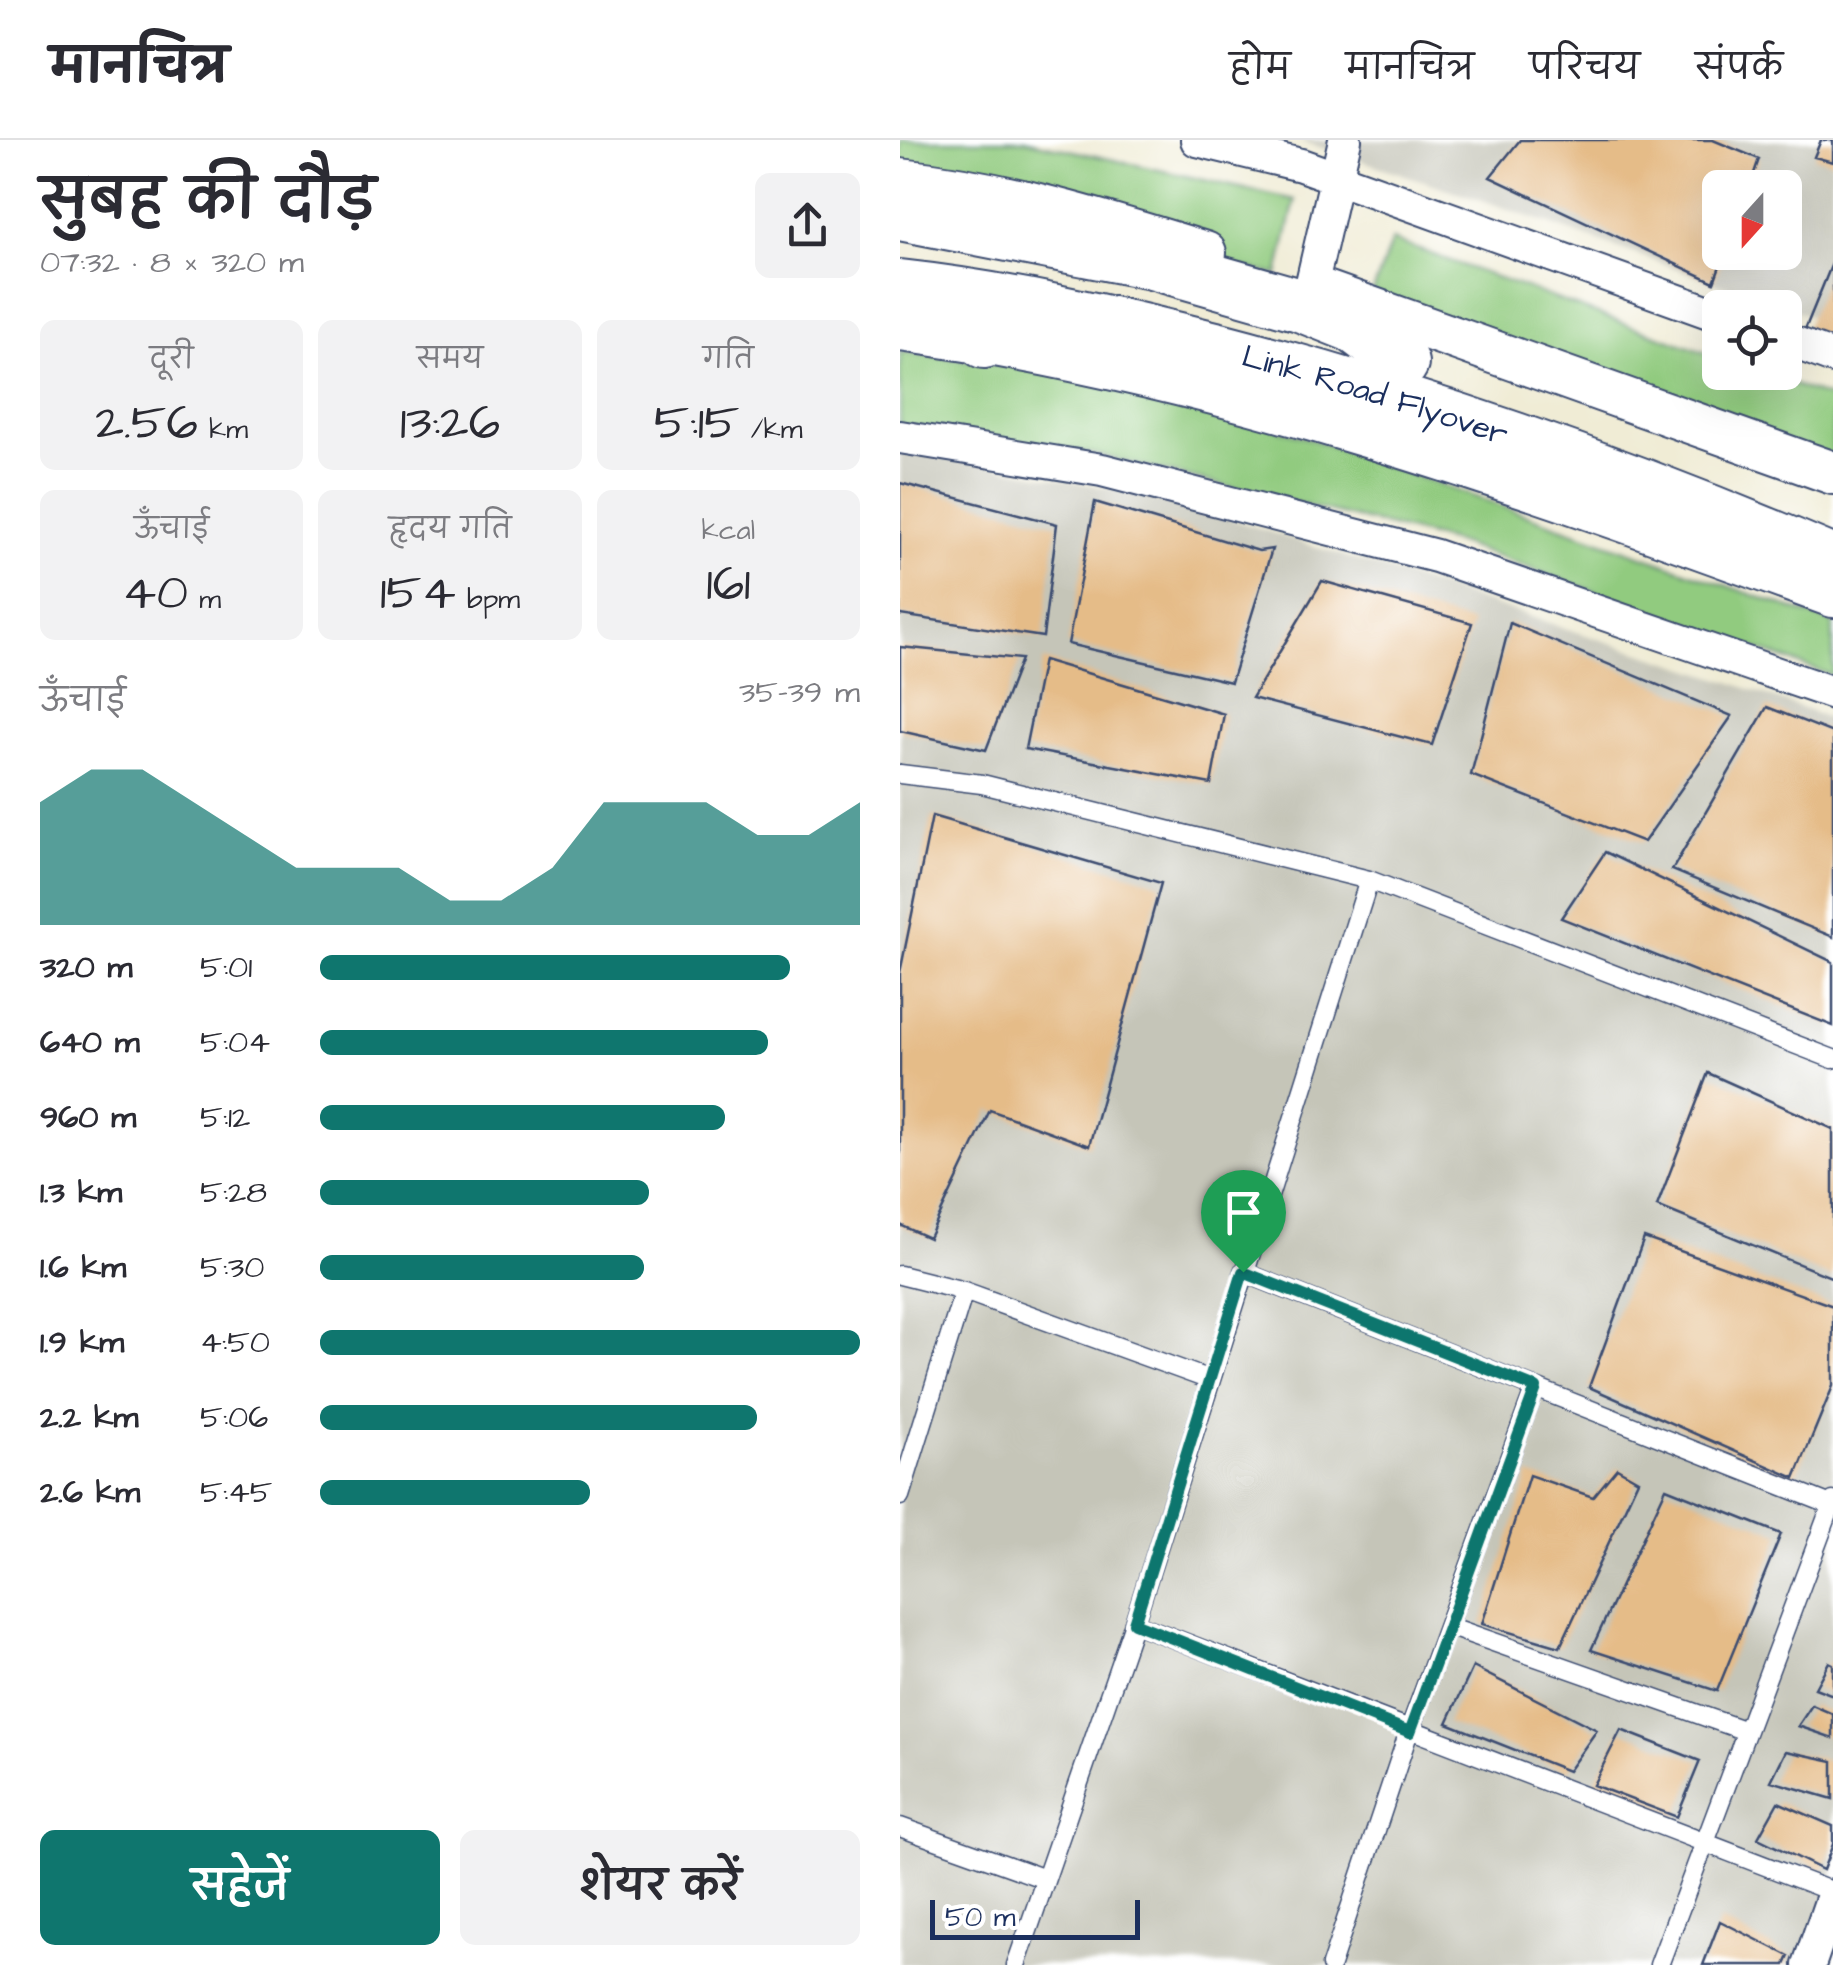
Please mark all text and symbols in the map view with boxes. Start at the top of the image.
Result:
text: मानचित्र [50,35,229,101]
text: होम [1229,44,1291,93]
text: मानचित्र [1346,44,1474,93]
text: परिचय [1529,44,1640,93]
text: संपर्क [1695,44,1783,93]
text: सुबह की दौड़ [40,164,376,240]
north arrow [1702,170,1802,270]
map controls [1702,170,1802,390]
button: share [755,173,860,278]
text: 07:32 · 8 × 320 m [40,240,304,285]
button: locate [1702,290,1802,390]
street label: Link Road Flyover [1237,334,1514,457]
text: दूरी [150,340,194,379]
text: समय [417,340,483,379]
text: गति [703,340,754,379]
text: 2.56 [95,389,198,458]
text: 13:26 [400,389,500,458]
text: 5:15 [654,389,740,458]
text: km [198,410,248,449]
text: /km [740,410,803,449]
text: ऊँचाई [134,510,209,549]
text: हृदय गति [389,510,511,549]
text: kcal [702,511,755,550]
text: 161 [706,550,750,619]
text: 40 [122,559,188,628]
text: 154 [380,559,456,628]
text: m [188,580,221,619]
text: bpm [456,580,520,619]
text: 35–39 m [739,670,860,715]
text: ऊँचाई [40,679,126,724]
text: 320 m [40,945,133,990]
text: 5:01 [200,945,252,990]
text: 640 m [40,1020,140,1065]
text: 5:04 [200,1020,270,1065]
text: 960 m [40,1095,136,1140]
text: 5:12 [200,1095,250,1140]
text: 1.3 km [40,1170,122,1215]
text: 5:28 [200,1170,267,1215]
pin [1201,1170,1286,1273]
icon: arrive [1216,1185,1271,1240]
text: 1.6 km [40,1245,126,1290]
text: 5:30 [200,1245,264,1290]
text: 1.9 km [40,1320,124,1365]
text: 4:50 [200,1320,270,1365]
text: 2.2 km [40,1395,139,1440]
text: 5:06 [200,1395,268,1440]
text: 2.6 km [40,1470,140,1515]
text: 5:45 [200,1470,272,1515]
button: सहेजें [40,1830,440,1945]
button: शेयर करें [460,1830,860,1945]
scale bar [930,1895,1140,1940]
text: 50 m [945,1898,1016,1937]

